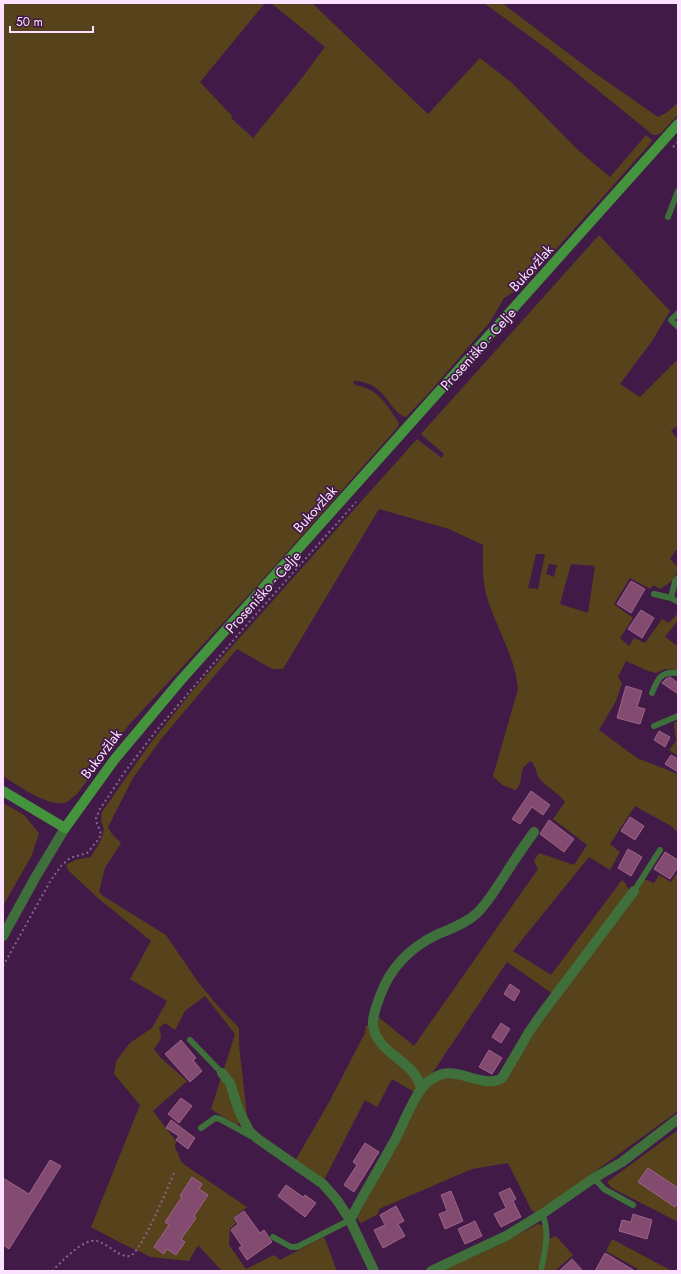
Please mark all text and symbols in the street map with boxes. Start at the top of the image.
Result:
scale bar [10,8,93,34]
text: 50 m [16,13,43,31]
street label: Bukovžlak [504,239,558,296]
street label: Proseniško - Celje [436,303,520,395]
street label: Bukovžlak [288,480,342,537]
street label: Proseniško - Celje [221,546,305,638]
street label: Bukovžlak [76,724,127,783]

